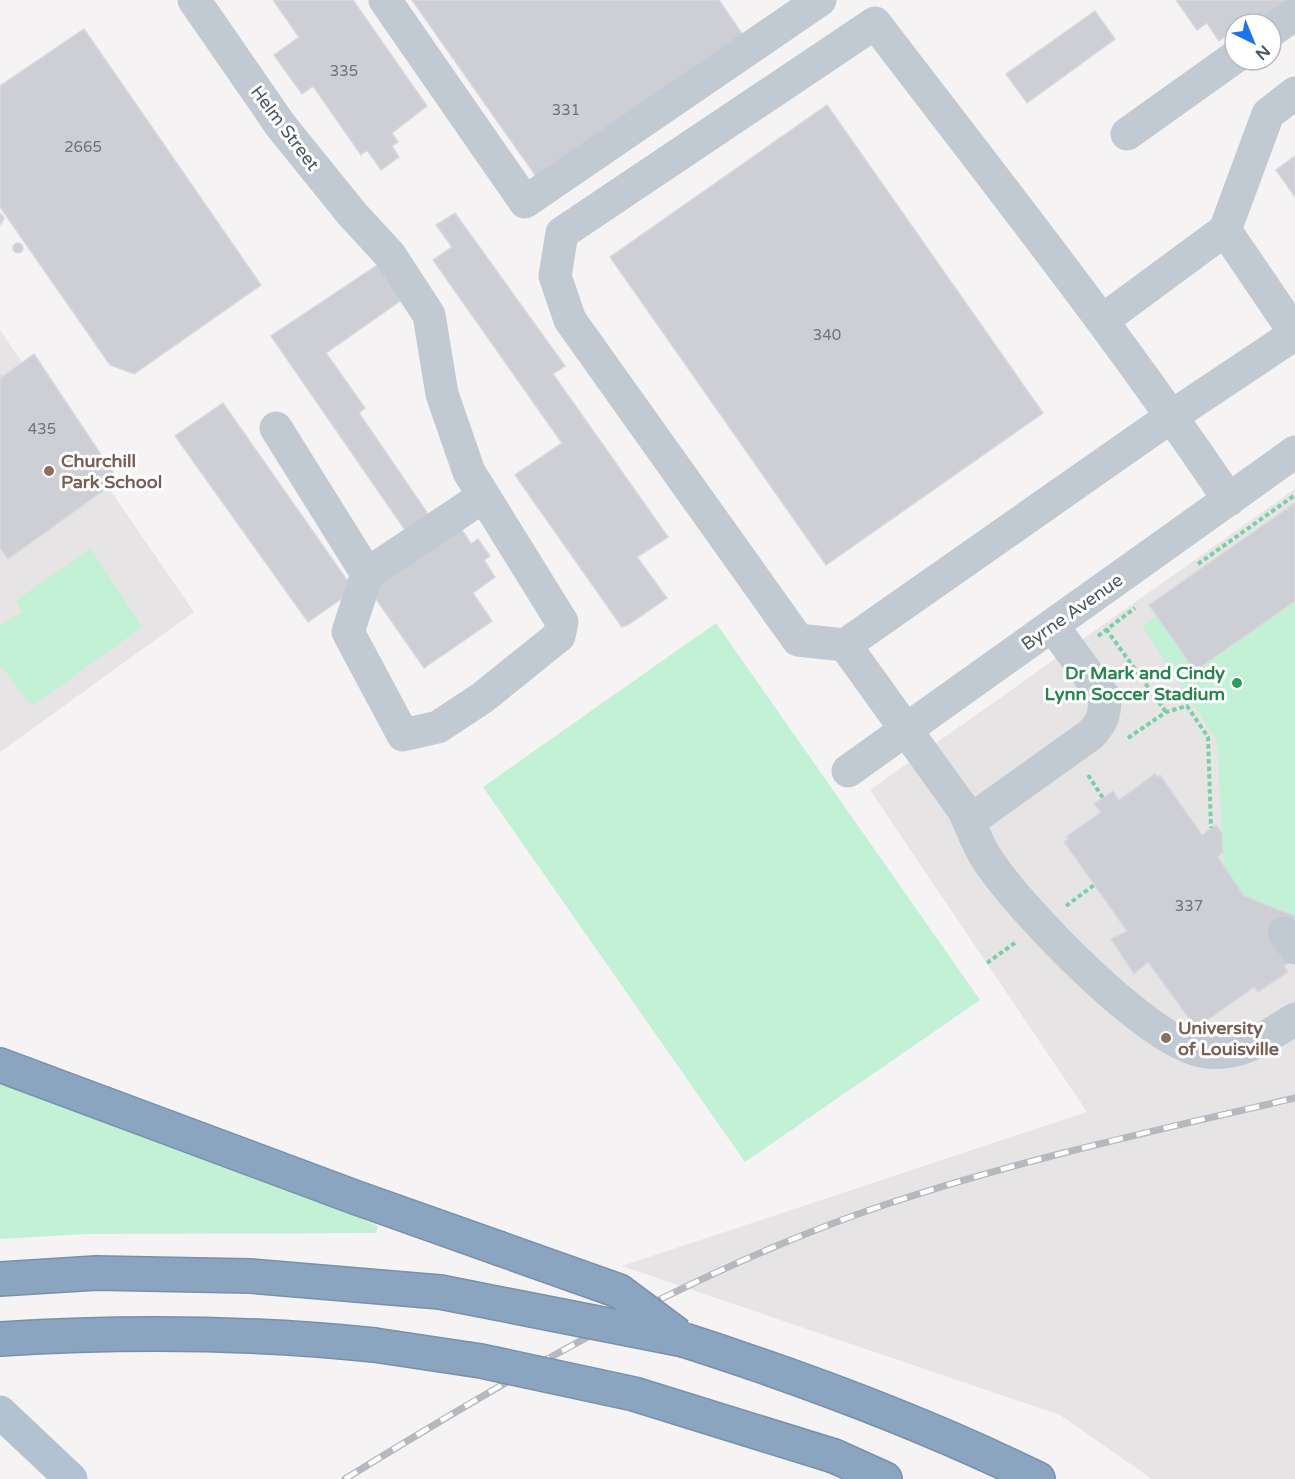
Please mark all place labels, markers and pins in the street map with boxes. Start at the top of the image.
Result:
place label: Churchill Park School [61,450,162,493]
marker: Churchill Park School [42,464,56,478]
place label: Dr Mark and Cindy Lynn Soccer Stadium [1045,662,1225,705]
marker: Dr Mark and Cindy Lynn Soccer Stadium [1230,676,1244,690]
place label: University of Louisville [1178,1017,1279,1060]
marker: University of Louisville [1159,1031,1173,1045]

